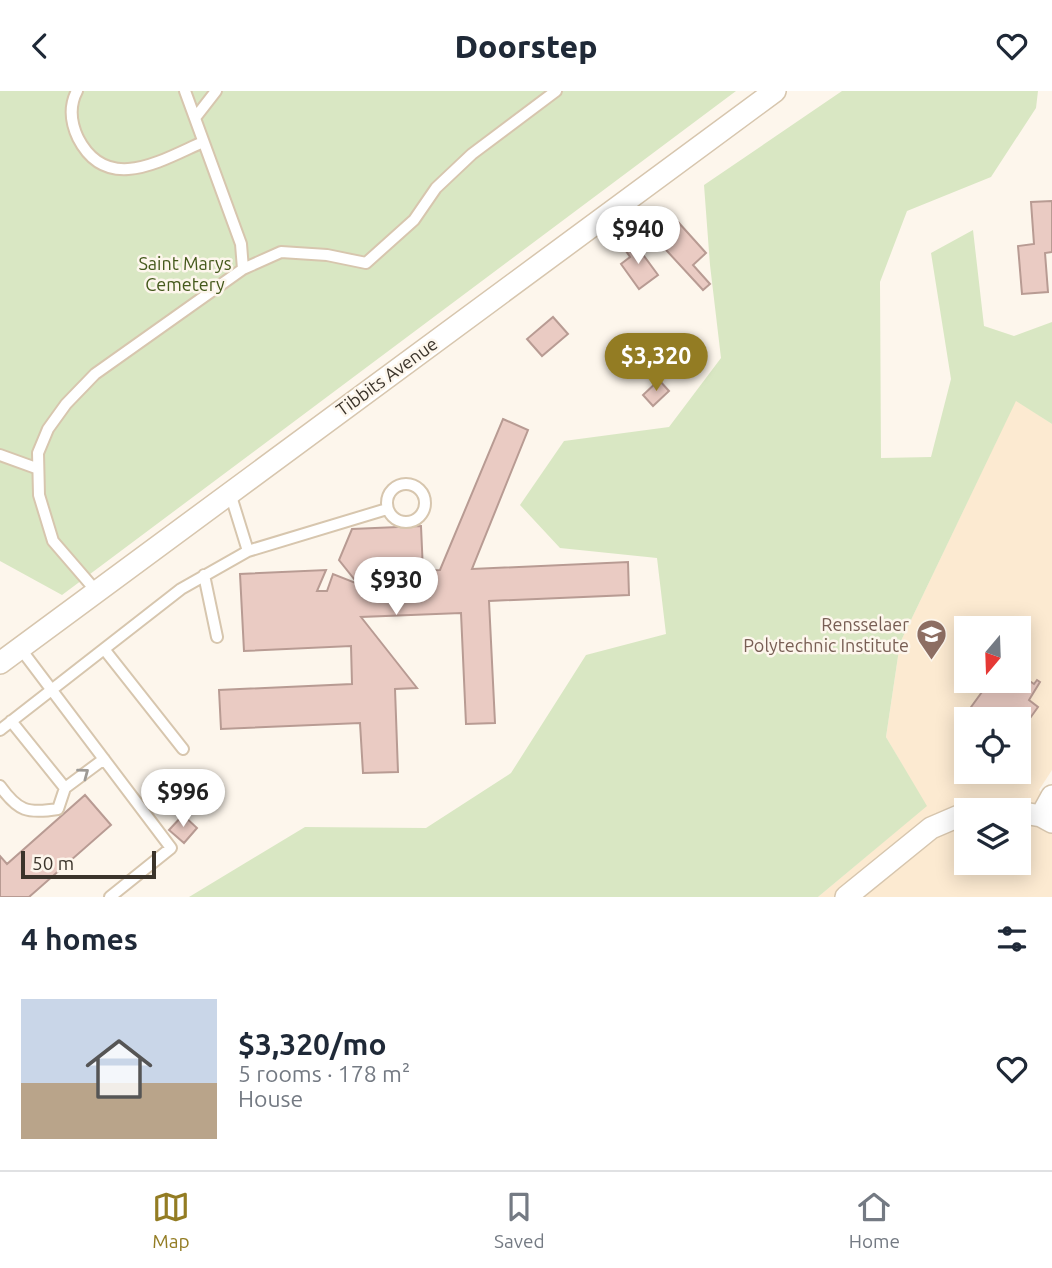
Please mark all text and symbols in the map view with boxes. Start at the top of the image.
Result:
icon: back [21,27,59,65]
icon: heart [993,27,1031,65]
text: Doorstep [454,28,598,64]
pin: $940 [597,207,679,266]
text: $940 [612,216,664,241]
park label: Saint Marys Cemetery [138,253,232,294]
street label: Tibbits Avenue [332,333,441,420]
pin: $3,320 [599,334,713,393]
text: $3,320 [621,343,691,368]
pin: $930 [355,557,437,617]
text: $930 [370,567,422,592]
place label: Rensselaer Polytechnic Institute [743,614,909,655]
north arrow [954,616,1031,693]
map controls [954,616,1031,875]
school or university icon: Rensselaer Polytechnic Institute [915,618,949,662]
button: locate [954,707,1031,784]
one-way arrow [77,769,89,781]
pin: $996 [142,769,224,829]
text: $996 [157,779,209,804]
button: layers [954,798,1031,875]
scale bar [21,848,156,880]
text: 50 m [32,852,74,874]
icon: filters [993,920,1031,958]
text: 4 homes [21,922,138,956]
icon: home [77,1027,161,1111]
text: $3,320/mo [238,1027,387,1061]
icon: heart [993,1050,1031,1088]
text: 5 rooms · 178 m² [238,1061,410,1086]
text: House [238,1086,303,1111]
tab: Map [152,1188,190,1252]
tab: Saved [494,1188,545,1252]
tab: Home [849,1188,900,1252]

